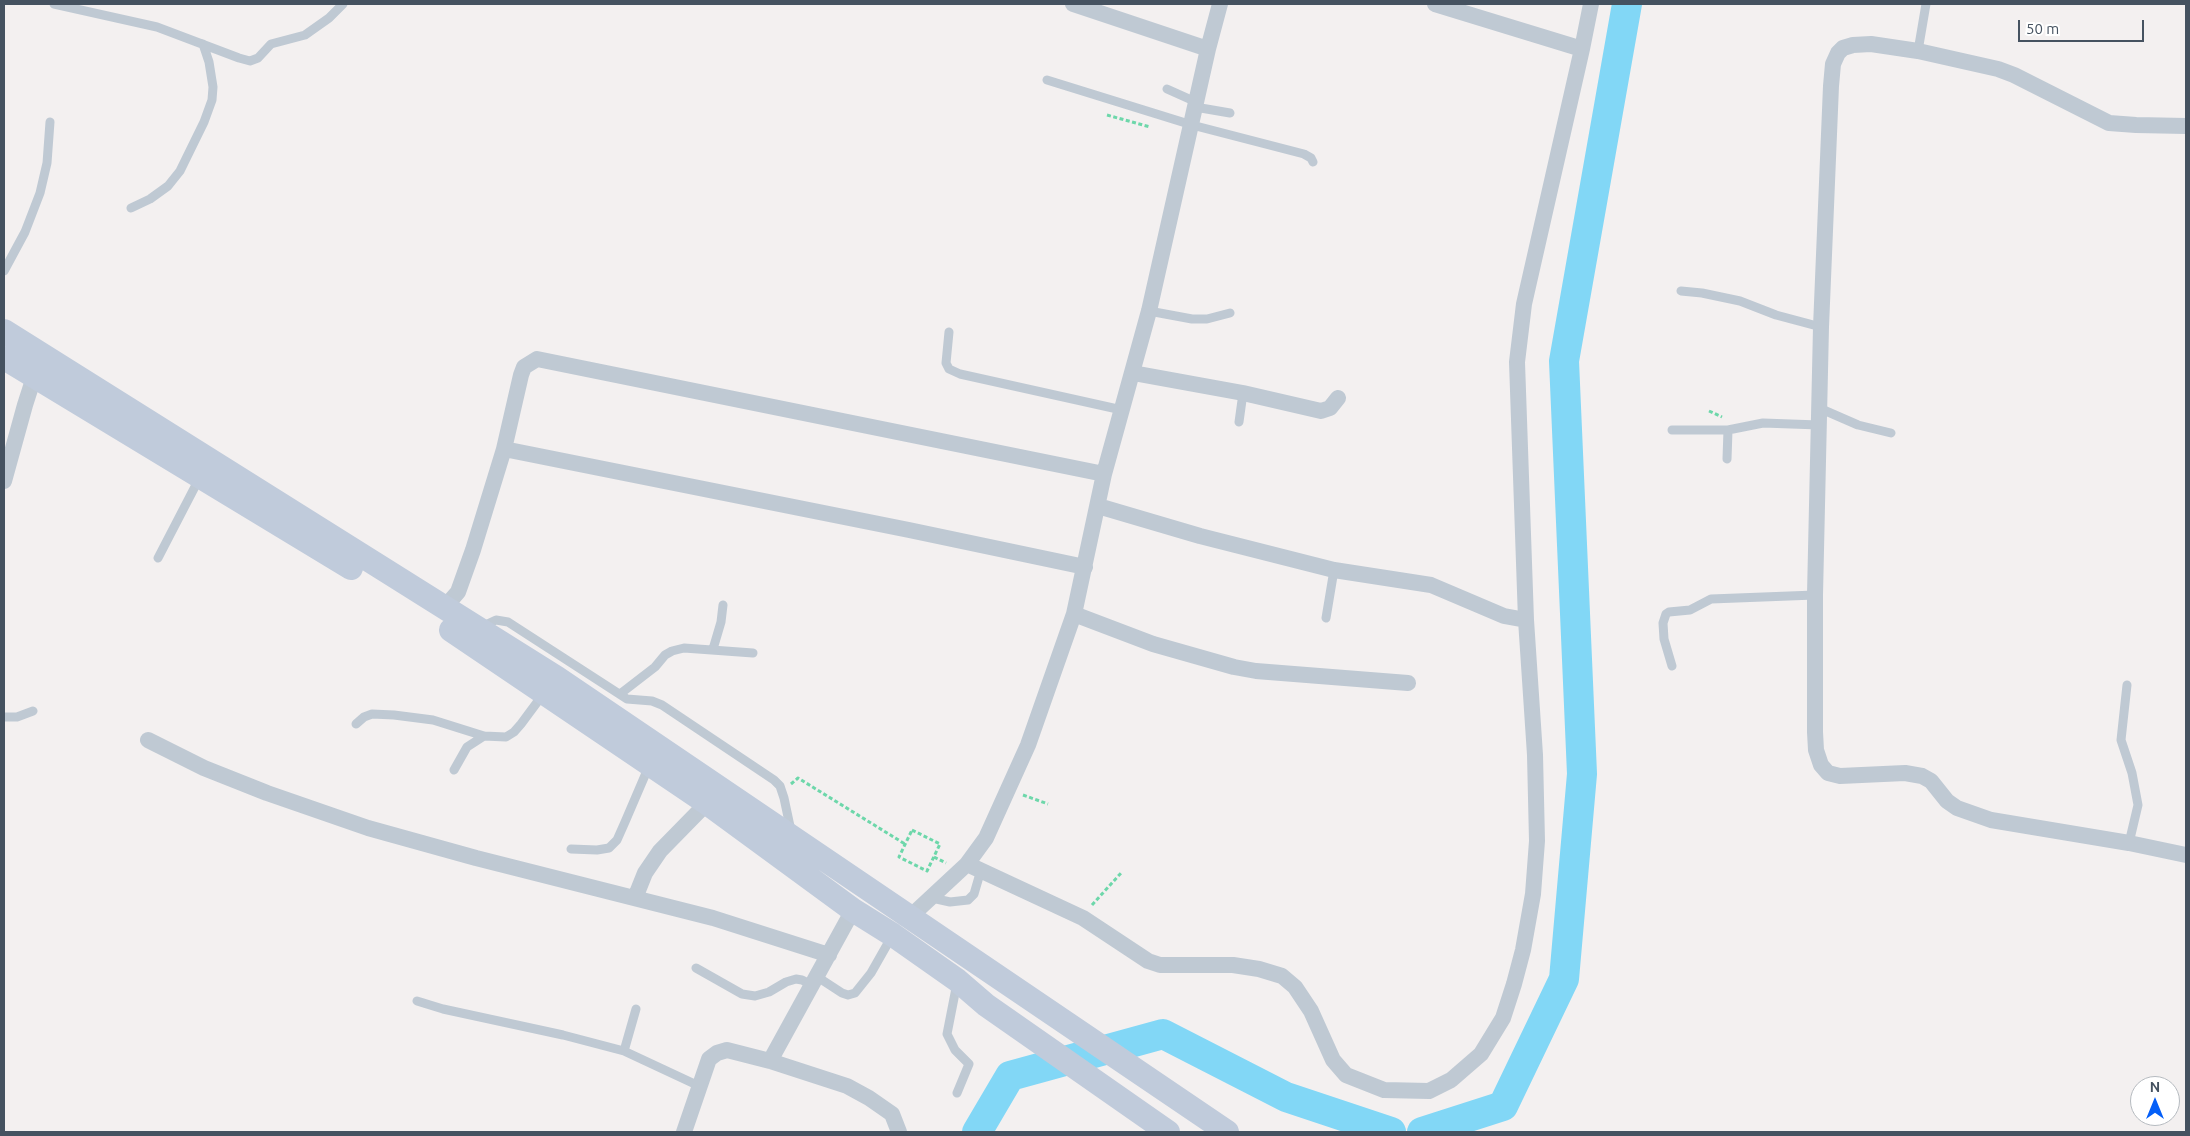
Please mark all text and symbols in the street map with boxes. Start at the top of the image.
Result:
scale bar [2020,10,2146,42]
text: 50 m [2026,20,2059,37]
north arrow [2130,1076,2180,1126]
text: N [2150,1079,2160,1095]

